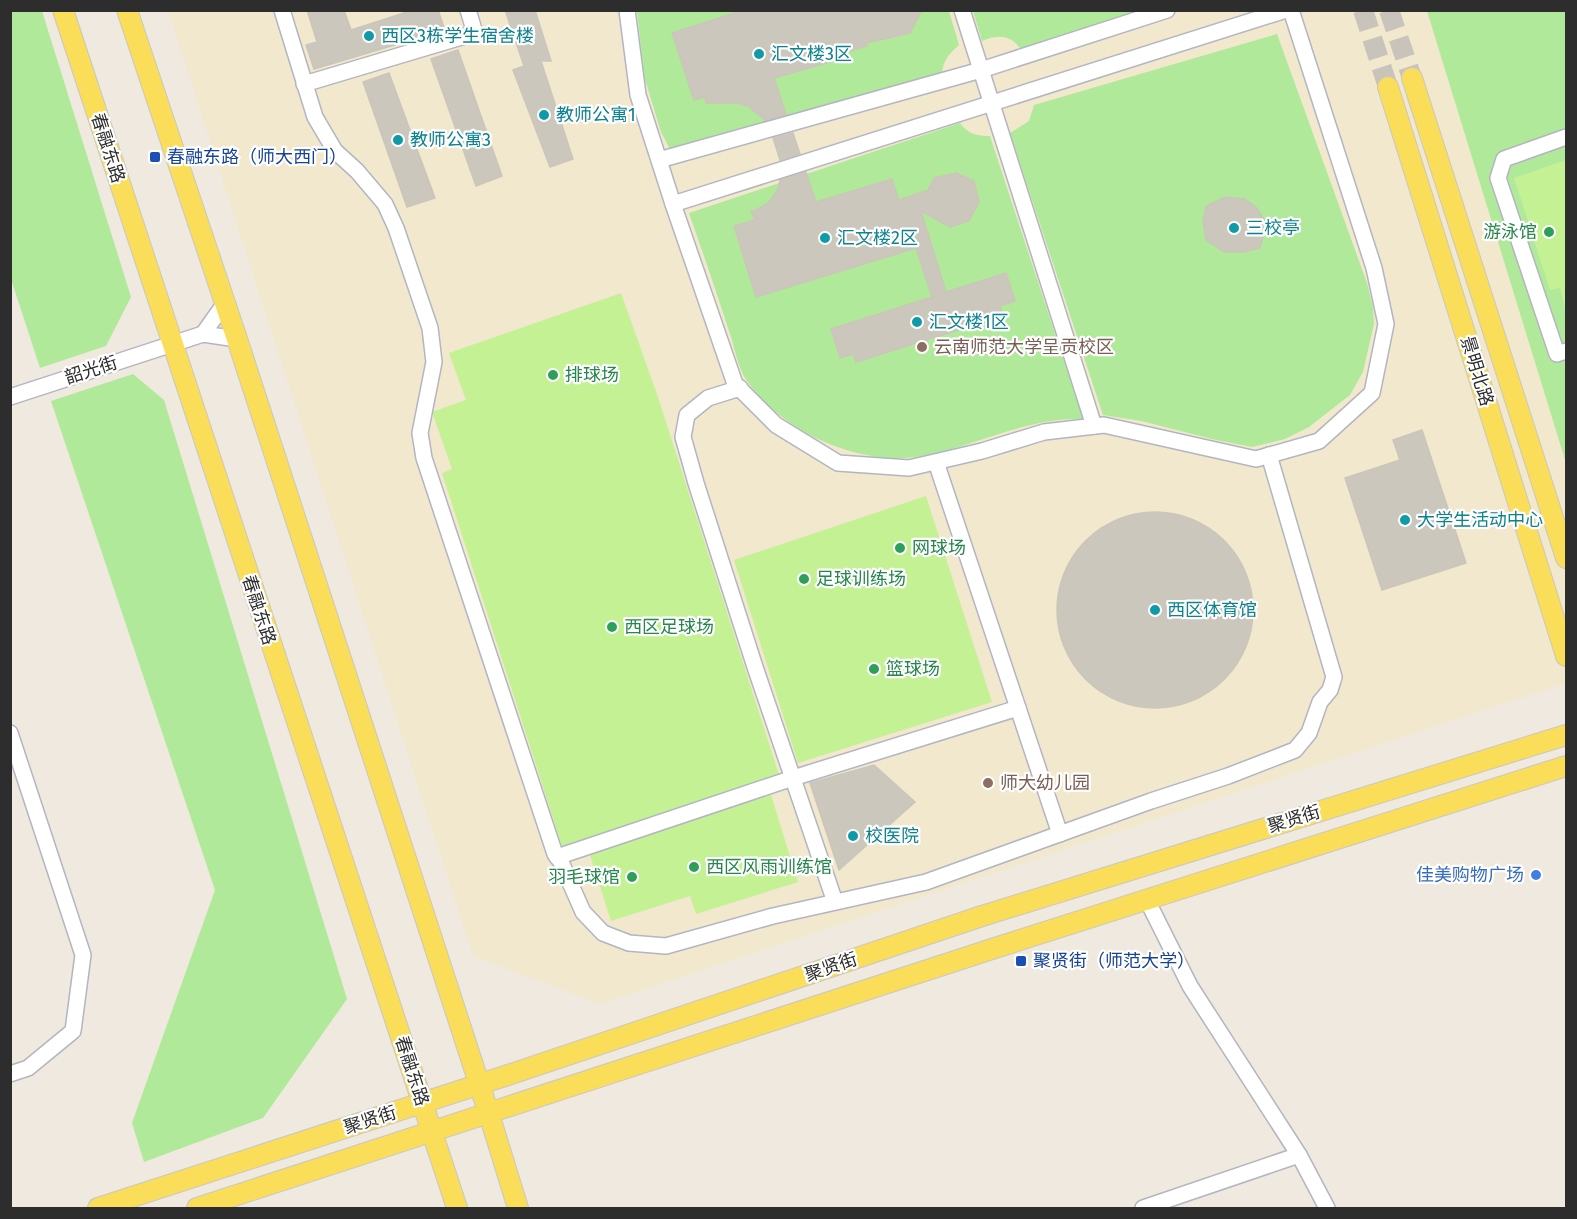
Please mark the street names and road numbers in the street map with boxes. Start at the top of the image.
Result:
street label: 春融东路 [86,110,130,186]
street label: 景明北路 [1456,333,1498,409]
street label: 韶光街 [62,351,120,389]
street label: 春融东路 [237,572,281,648]
street label: 聚贤街 [1265,801,1323,837]
street label: 聚贤街 [802,948,860,986]
street label: 春融东路 [390,1033,434,1109]
street label: 聚贤街 [341,1101,399,1139]

